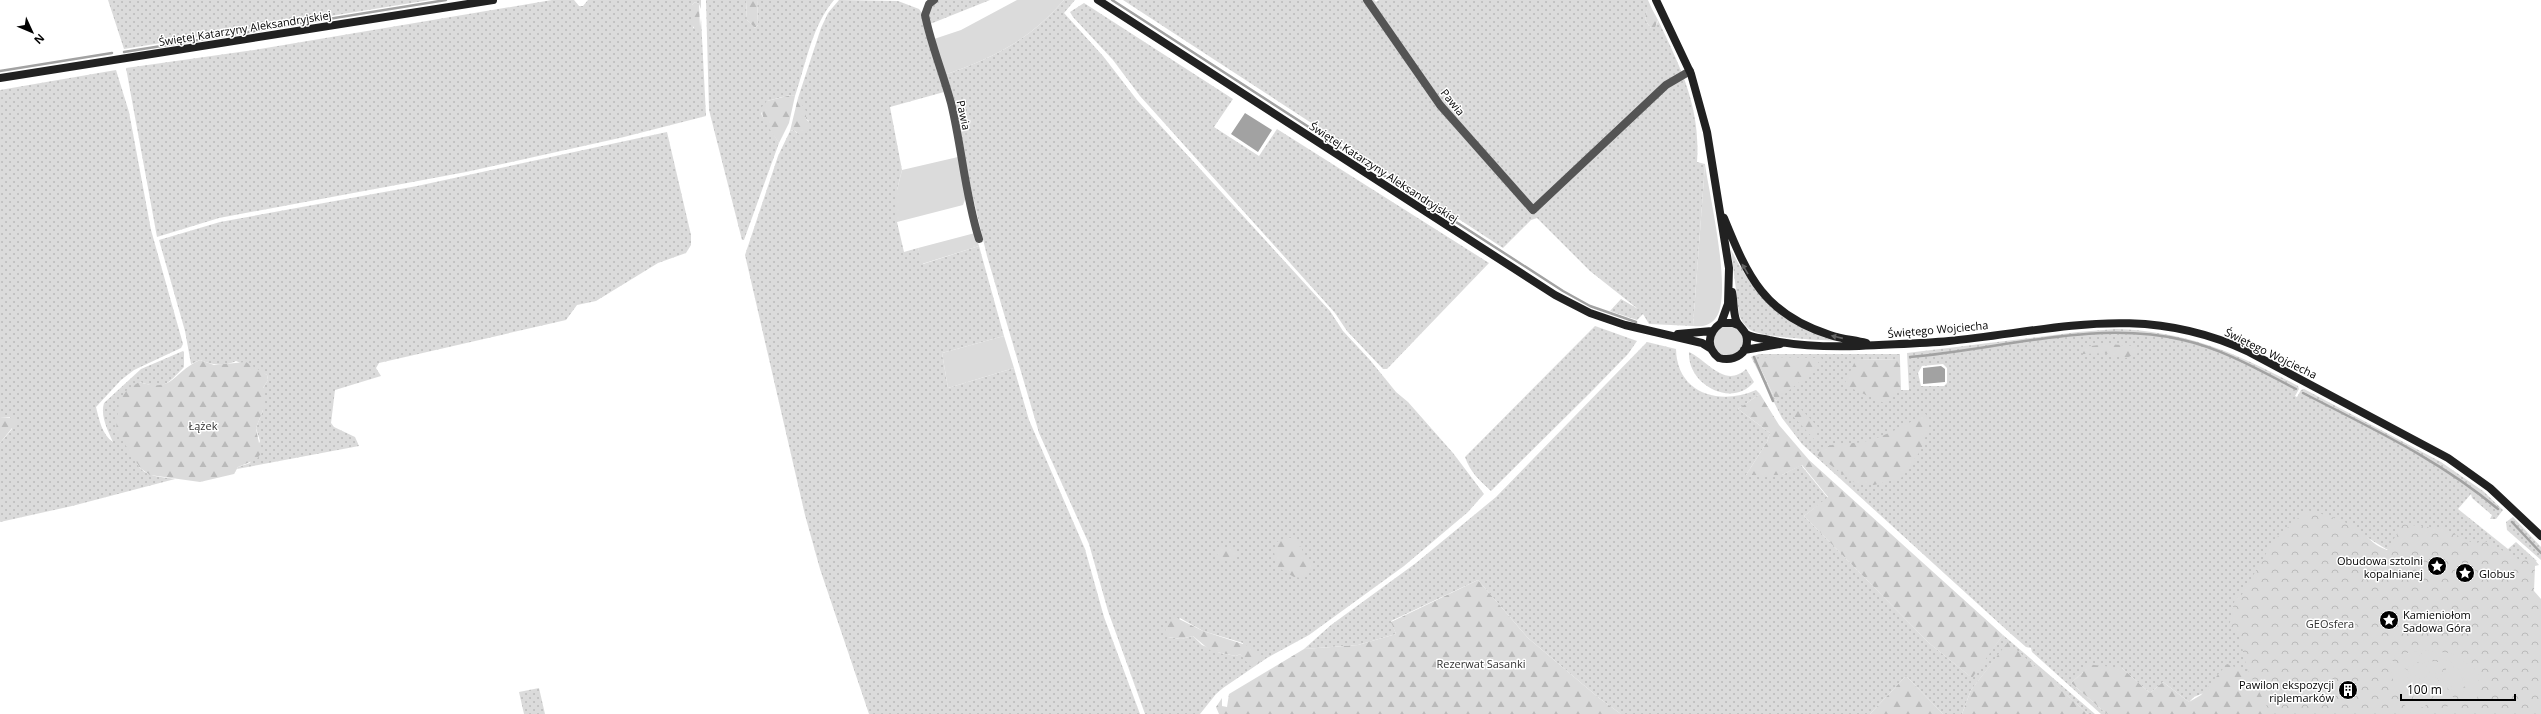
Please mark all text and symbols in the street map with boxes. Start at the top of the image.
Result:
street label: Świętej Katarzyny Aleksandryjskiej [158,7,332,49]
north arrow [12,12,52,52]
text: N [31,31,48,48]
street label: Pawia [1438,86,1468,118]
street label: Pawia [954,99,974,131]
street label: Świętej Katarzyny Aleksandryjskiej [1307,118,1461,226]
one-way arrow [1742,263,1749,275]
street label: Świętego Wojciecha [1887,317,1989,341]
street label: Świętego Wojciecha [2222,324,2320,382]
one-way arrow [1831,333,1843,339]
park label: Łążek [189,418,218,433]
place label: Obudowa sztolni kopalnianej [2337,553,2423,581]
place icon: Obudowa sztolni kopalnianej [2426,555,2448,577]
place icon: Globus [2454,562,2476,584]
place label: Globus [2479,566,2515,581]
place label: Kamieniołom Sadowa Góra [2403,607,2471,635]
place icon: Kamieniołom Sadowa Góra [2378,609,2400,631]
park label: GEOsfera [2306,616,2354,631]
park label: Rezerwat Sasanki [1436,656,1526,671]
scale bar [2401,676,2515,702]
place label: Pawilon ekspozycji riplemarków [2239,677,2334,705]
building icon: Pawilon ekspozycji riplemarków [2337,679,2359,701]
text: 100 m [2407,681,2442,698]

